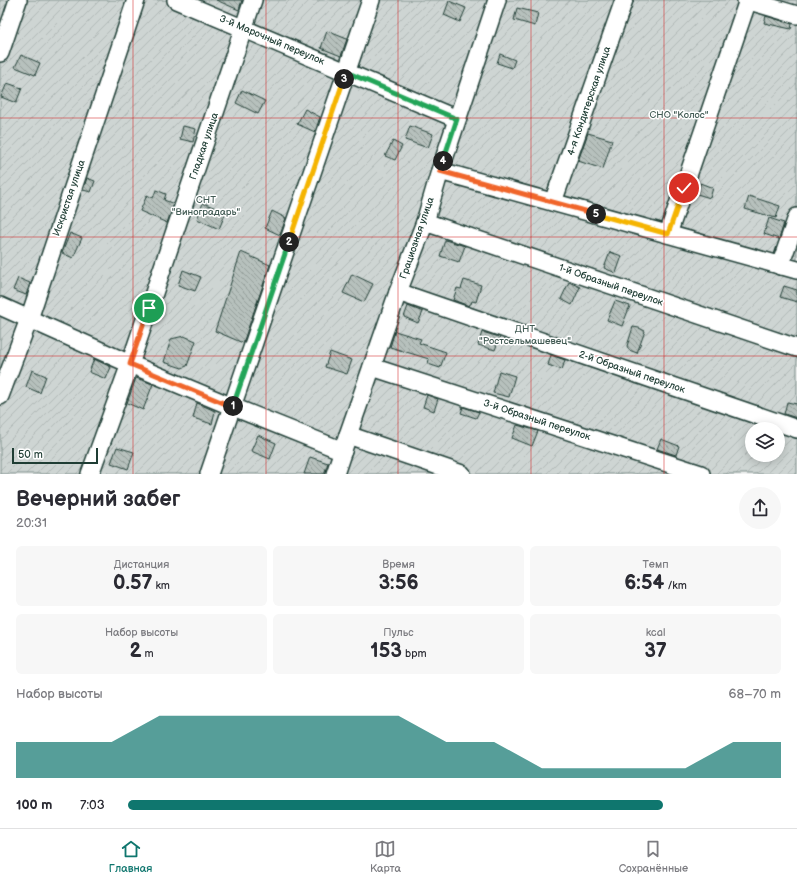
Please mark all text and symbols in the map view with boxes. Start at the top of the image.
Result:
street label: 3-й Марочный переулок [218,12,327,68]
street label: 4-я Кондитерская улица [565,45,613,157]
pin: 3 [334,69,354,89]
text: 3 [341,72,347,85]
park label: СНО "Колос" [650,109,709,121]
street label: Гладкая улица [187,111,221,181]
pin: 4 [433,151,453,171]
text: 4 [440,154,446,167]
street label: Искристая улица [50,158,88,238]
pin [667,171,701,205]
icon: check [673,177,695,199]
park label: СНТ "Виноградарь" [172,194,240,218]
street label: Грациозная улица [397,195,437,281]
pin: 5 [586,204,606,224]
text: 5 [593,207,599,220]
pin: 2 [279,232,299,252]
text: 2 [286,235,292,248]
street label: 1-й Образный переулок [557,261,665,309]
pin [132,291,166,325]
icon: arrive [138,297,160,319]
park label: ДНТ "Ростсельмашевец" [479,323,571,347]
street label: 2-й Образный переулок [577,348,687,396]
pin: 1 [223,396,243,416]
street label: 3-й Образный переулок [482,397,593,443]
text: 1 [231,399,235,412]
map controls [745,422,785,462]
button: layers [745,422,785,462]
scale bar [12,446,98,465]
text: 50 m [18,448,43,461]
text: Вечерний забег [16,486,180,513]
button: share [739,487,781,529]
text: 20:31 [16,515,47,531]
text: Дистанция [114,558,169,571]
text: Время [382,558,415,571]
text: Темп [642,558,669,571]
text: 0.57 [113,571,152,595]
text: 3:56 [378,571,419,595]
text: 6:54 [624,571,664,595]
text: km [152,579,170,592]
text: /km [664,579,687,592]
text: Набор высоты [105,626,178,639]
text: Пульс [383,626,414,639]
text: kcal [646,626,665,639]
text: 2 [129,639,141,663]
text: 153 [370,639,402,663]
text: 37 [644,639,667,663]
text: m [141,647,154,660]
text: bpm [402,647,427,660]
text: Набор высоты [16,686,103,702]
text: 68–70 m [729,686,781,702]
text: 100 m [16,797,52,813]
text: 7:03 [80,797,105,813]
tab: Главная [109,838,152,875]
tab: Карта [370,838,401,875]
tab: Сохранённые [619,838,688,875]

